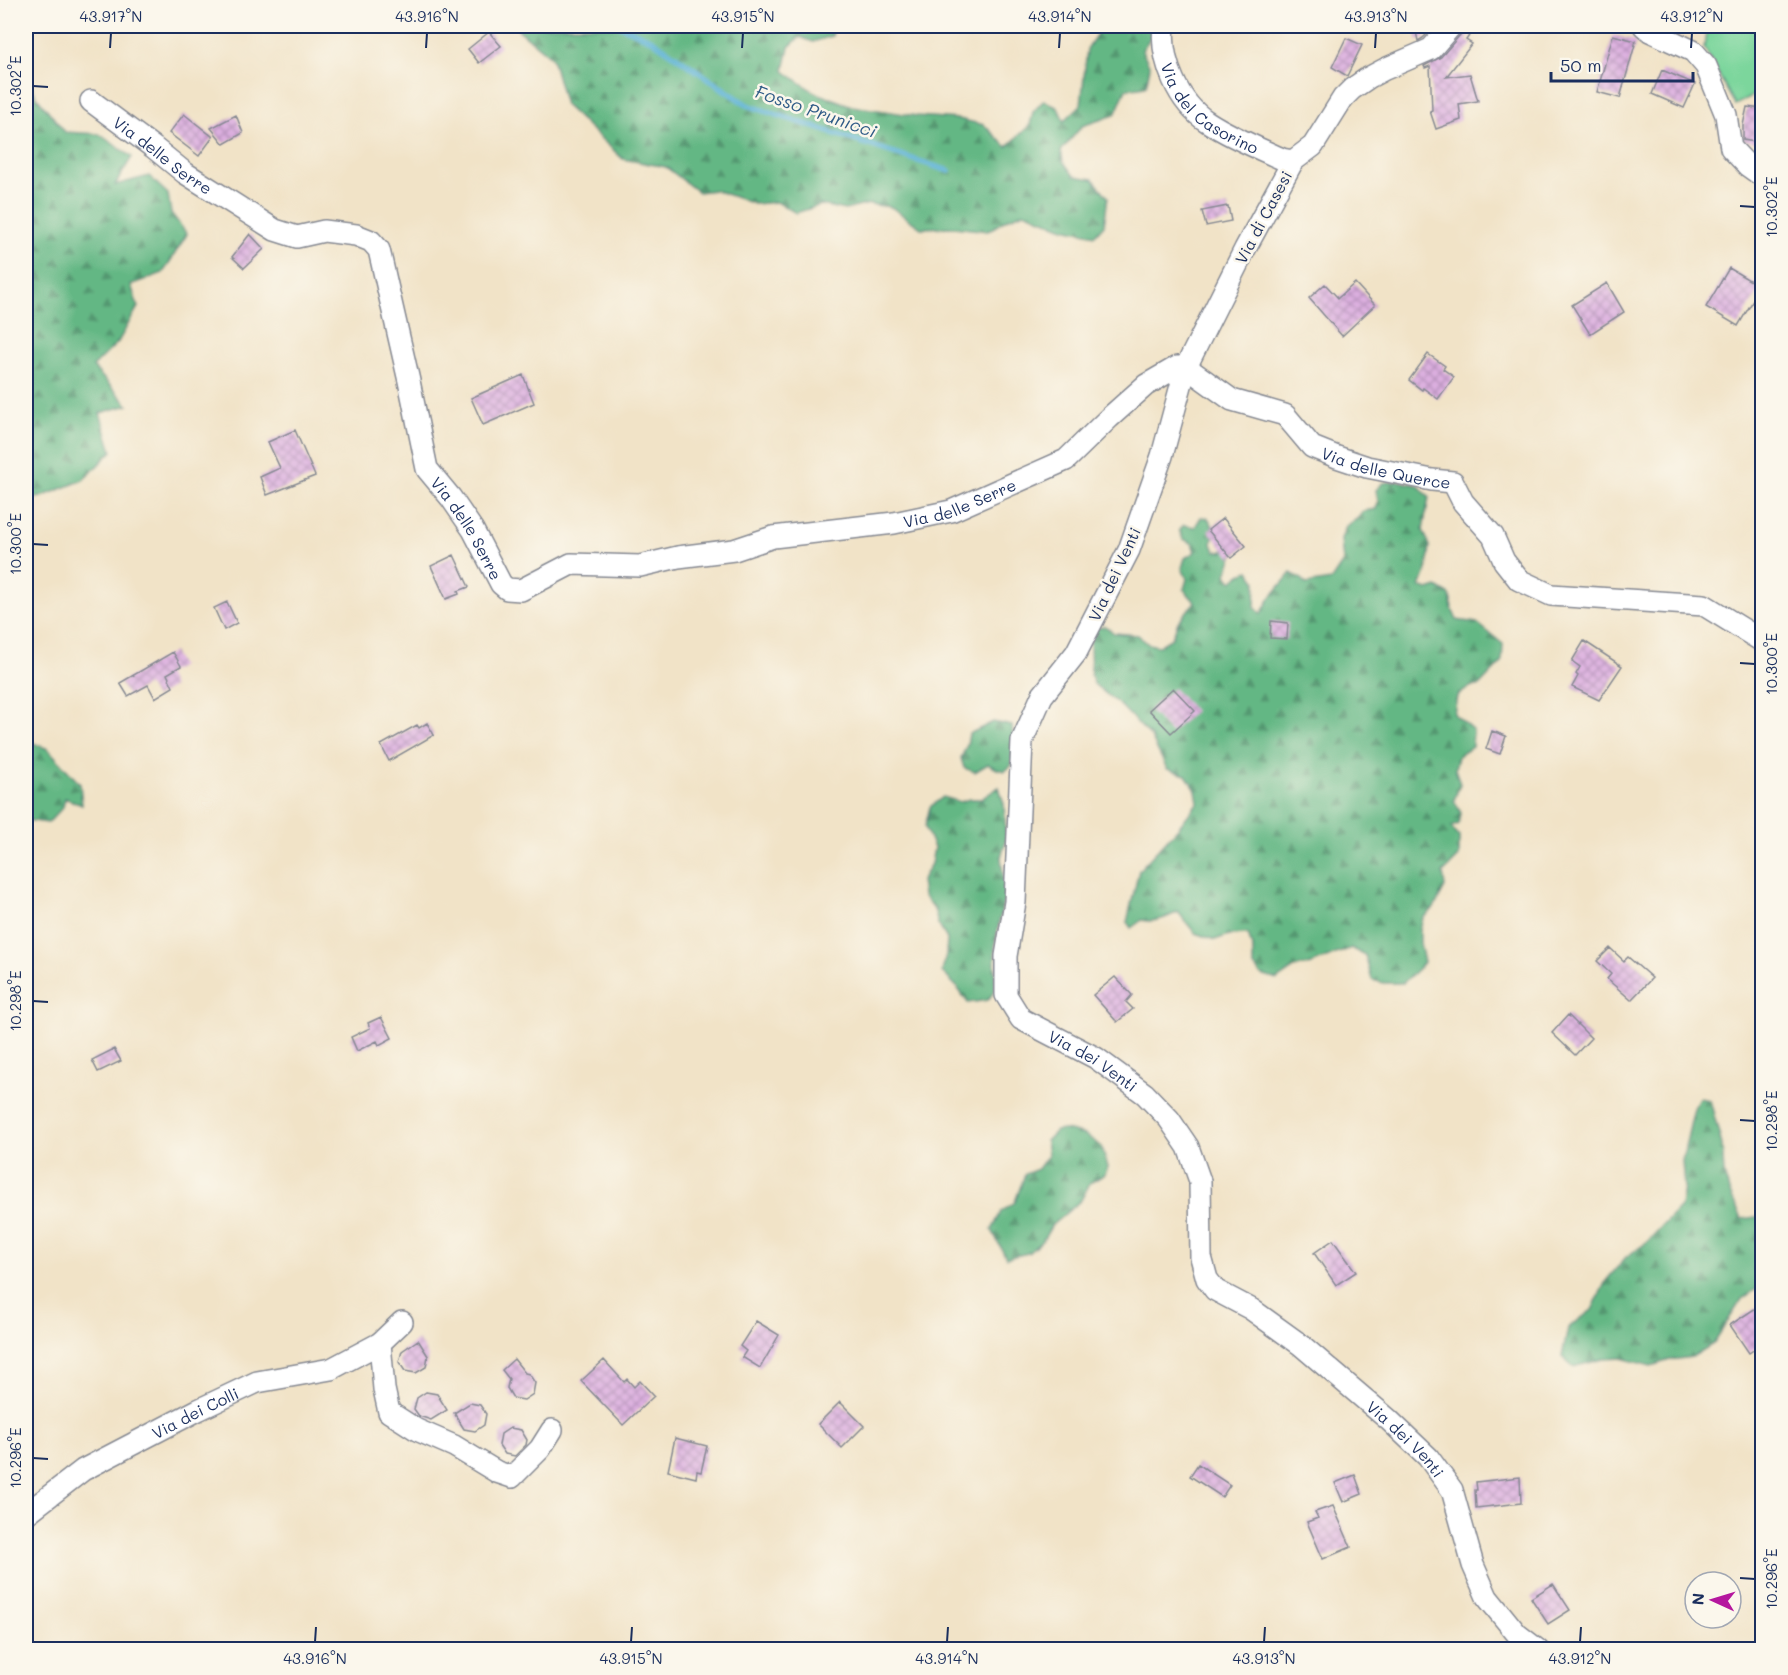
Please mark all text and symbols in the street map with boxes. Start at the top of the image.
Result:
text: 43.917°N [80,6,142,26]
text: 43.916°N [395,6,459,26]
text: 43.915°N [711,6,775,26]
text: 43.914°N [1028,6,1092,26]
text: 43.913°N [1344,6,1408,26]
text: 43.912°N [1661,6,1723,26]
scale bar [1551,45,1694,83]
text: 50 m [1560,53,1602,77]
text: 10.302°E [5,55,25,117]
street label: Via del Casorino [1157,60,1262,158]
water label: Fosso Prunicci [752,79,880,143]
street label: Via delle Serre [109,111,217,198]
street label: Via di Casesi [1230,167,1296,267]
text: 10.302°E [1761,176,1781,238]
street label: Via delle Querce [1319,441,1452,492]
street label: Via delle Serre [427,472,507,583]
street label: Via delle Serre [901,473,1019,531]
text: 10.300°E [5,513,25,575]
street label: Via dei Venti [1083,524,1145,624]
text: 10.300°E [1761,633,1781,695]
text: 10.298°E [5,970,25,1032]
street label: Via dei Venti [1045,1025,1142,1096]
text: 10.298°E [1761,1090,1781,1152]
street label: Via dei Colli [148,1382,242,1443]
street label: Via dei Venti [1363,1395,1449,1481]
text: 10.296°E [5,1427,25,1489]
text: 10.296°E [1761,1548,1781,1610]
north arrow [1683,1570,1743,1630]
text: N [1687,1592,1708,1606]
text: 43.916°N [283,1648,347,1668]
text: 43.915°N [599,1648,663,1668]
text: 43.914°N [915,1648,979,1668]
text: 43.913°N [1232,1648,1296,1668]
text: 43.912°N [1549,1648,1611,1668]

